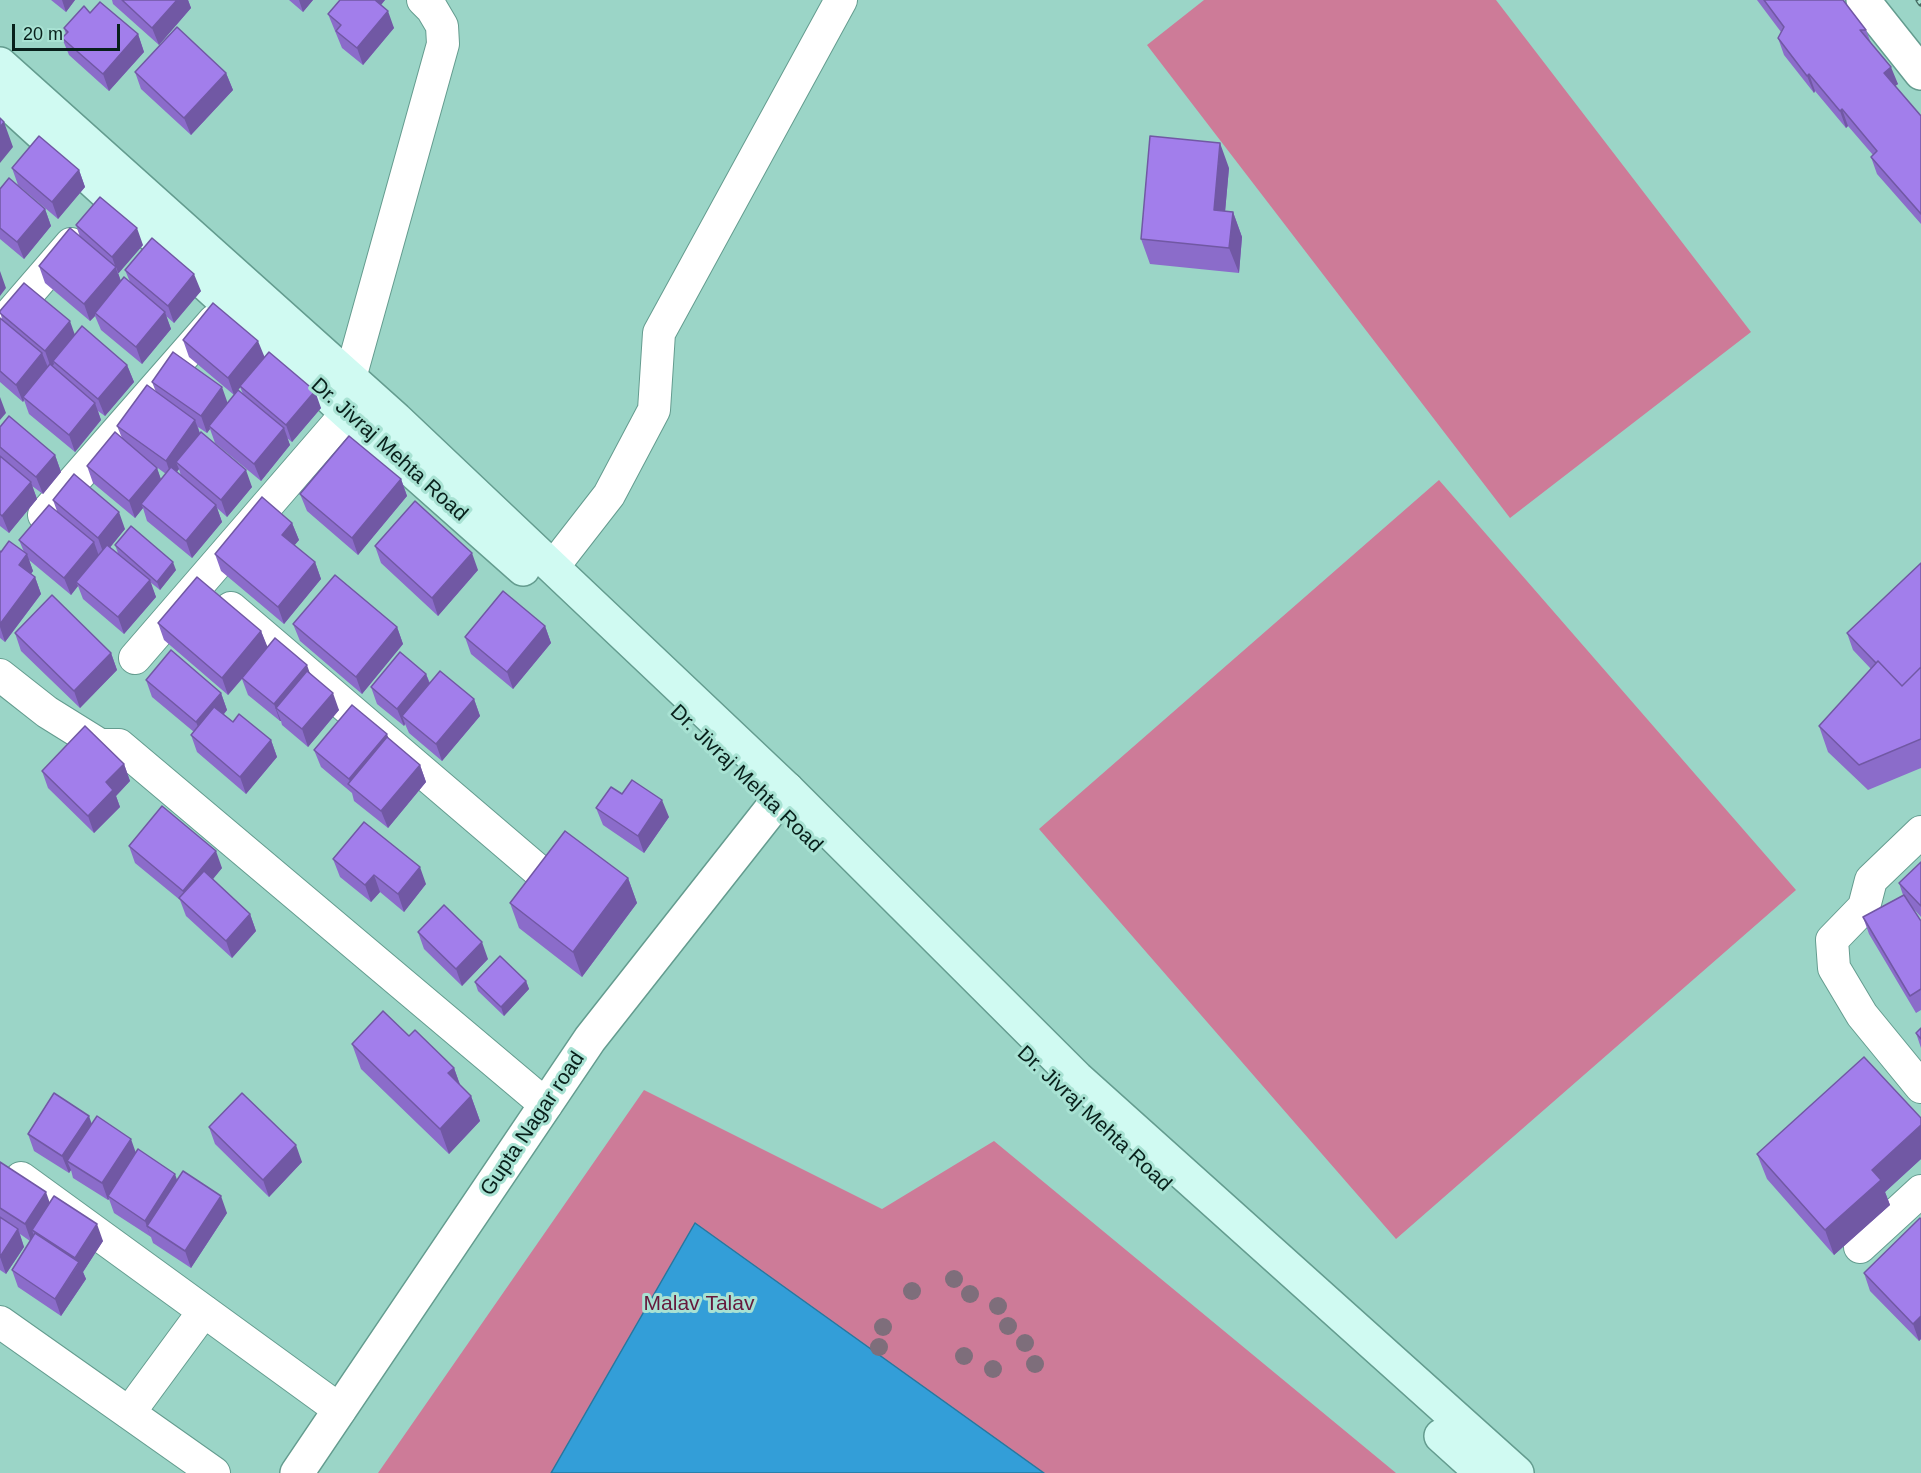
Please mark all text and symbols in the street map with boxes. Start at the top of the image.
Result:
scale bar [15,12,123,50]
text: 20 m [23,24,63,44]
street label: Dr. Jivraj Mehta Road [306,373,472,527]
street label: Dr. Jivraj Mehta Road [665,700,827,858]
street label: Dr. Jivraj Mehta Road [1012,1041,1176,1197]
street label: Gupta Nagar road [476,1047,590,1201]
park label: Malav Talav [644,1291,754,1317]

